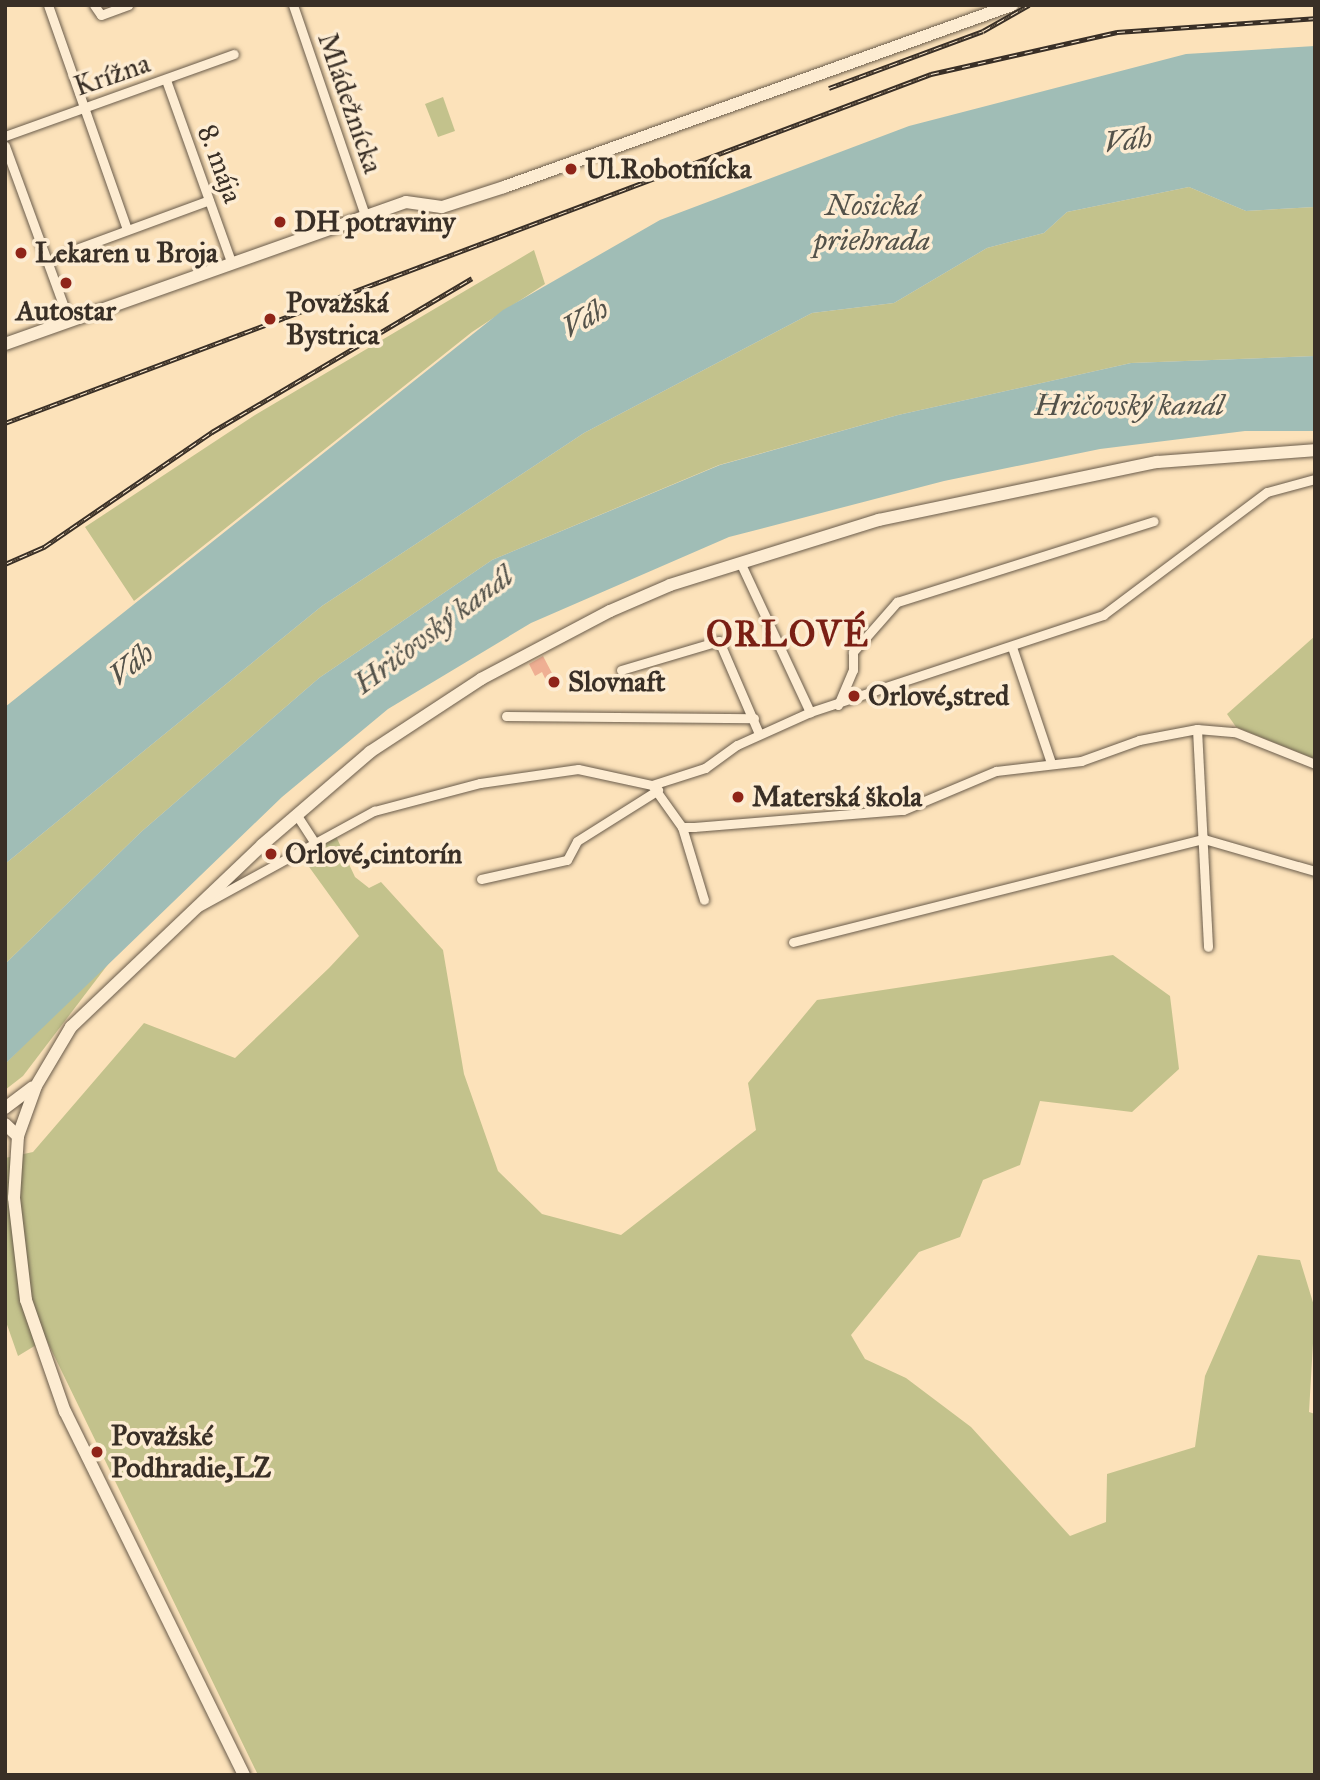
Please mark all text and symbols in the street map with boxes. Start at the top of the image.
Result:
street label: Mládežnícka [310,28,390,178]
street label: Krížna [70,46,154,104]
water label: Váh [1102,119,1154,161]
street label: 8. mája [190,120,250,208]
place label: Ul.Robotnícka [585,152,751,186]
marker: Ul.Robotnícka [563,161,579,177]
water label: Nosická priehrada [814,187,930,258]
place label: DH potraviny [294,205,455,239]
marker: DH potraviny [272,214,288,230]
place label: Lekaren u Broja [35,236,218,270]
marker: Lekaren u Broja [13,245,29,261]
marker: Autostar [58,275,74,291]
place label: Považská Bystrica [286,286,389,352]
water label: Váh [555,290,615,346]
place label: Autostar [16,294,116,328]
marker: Považská Bystrica [260,309,280,329]
water label: Hričovský kanál [1034,387,1224,423]
water label: Hričovský kanál [346,558,520,702]
district label: ORLOVÉ [707,614,869,656]
water label: Váh [101,635,161,693]
place label: Slovnaft [568,665,666,699]
marker: Slovnaft [546,674,562,690]
place label: Orlové,stred [868,679,1009,713]
marker: Orlové,stred [846,688,862,704]
place label: Materská škola [752,780,922,814]
marker: Materská škola [730,789,746,805]
place label: Orlové,cintorín [285,837,462,871]
marker: Orlové,cintorín [263,846,279,862]
place label: Považské Podhradie,LZ [111,1419,271,1485]
marker: Považské Podhradie,LZ [89,1444,105,1460]

